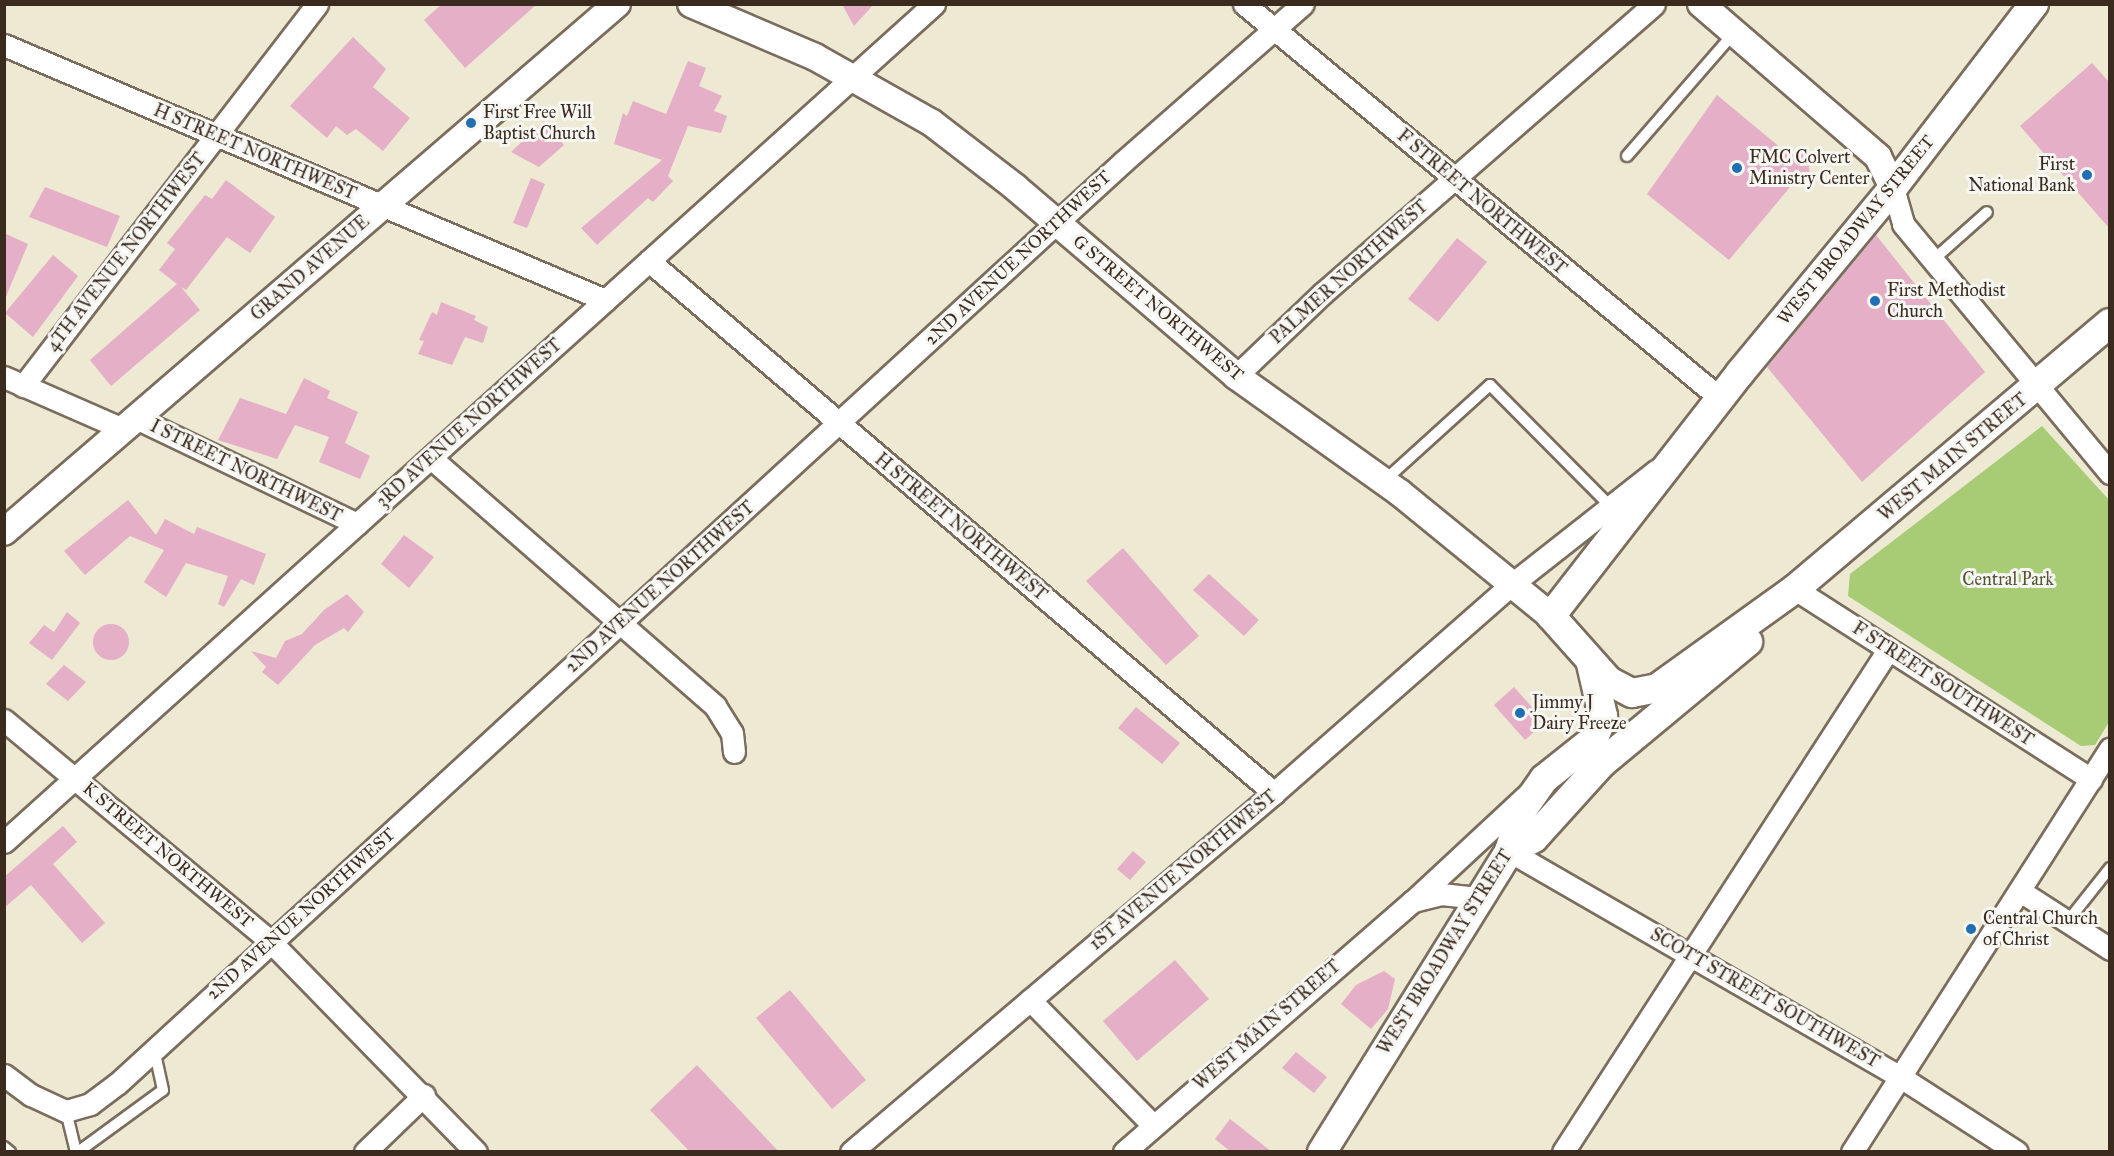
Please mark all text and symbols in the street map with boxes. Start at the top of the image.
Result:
street label: H STREET NORTHWEST [150,99,360,205]
place label: First Free Will Baptist Church [483,102,596,144]
marker: First Free Will Baptist Church [464,116,478,130]
street label: F STREET NORTHWEST [1393,125,1571,279]
street label: WEST BROADWAY STREET [1773,131,1939,329]
place label: FMC Colvert Ministry Center [1749,147,1869,190]
street label: 4TH AVENUE NORTHWEST [42,148,210,356]
place label: First National Bank [1968,154,2075,196]
marker: FMC Colvert Ministry Center [1730,161,1744,175]
street label: 2ND AVENUE NORTHWEST [921,166,1115,350]
marker: First National Bank [2080,168,2094,182]
street label: PALMER NORTHWEST [1266,195,1432,349]
street label: GRAND AVENUE [246,211,374,325]
street label: G STREET NORTHWEST [1068,230,1248,386]
place label: First Methodist Church [1887,280,2006,322]
marker: First Methodist Church [1868,294,1882,308]
street label: 3RD AVENUE NORTHWEST [372,334,566,512]
street label: WEST MAIN STREET [1874,388,2032,526]
street label: I STREET NORTHWEST [147,415,345,527]
street label: H STREET NORTHWEST [870,449,1052,605]
street label: 2ND AVENUE NORTHWEST [561,497,759,677]
park label: Central Park [1962,568,2054,590]
street label: F STREET SOUTHWEST [1848,617,2038,751]
place label: Jimmy J Dairy Freeze [1532,692,1627,734]
marker: Jimmy J Dairy Freeze [1513,706,1527,720]
street label: K STREET NORTHWEST [78,777,258,933]
street label: 1ST AVENUE NORTHWEST [1085,785,1281,955]
street label: 2ND AVENUE NORTHWEST [202,824,400,1004]
street label: WEST BROADWAY STREET [1373,846,1517,1058]
place label: Central Church of Christ [1983,908,2098,950]
marker: Central Church of Christ [1964,922,1978,936]
street label: SCOTT STREET SOUTHWEST [1647,923,1883,1073]
street label: WEST MAIN STREET [1189,955,1345,1095]

